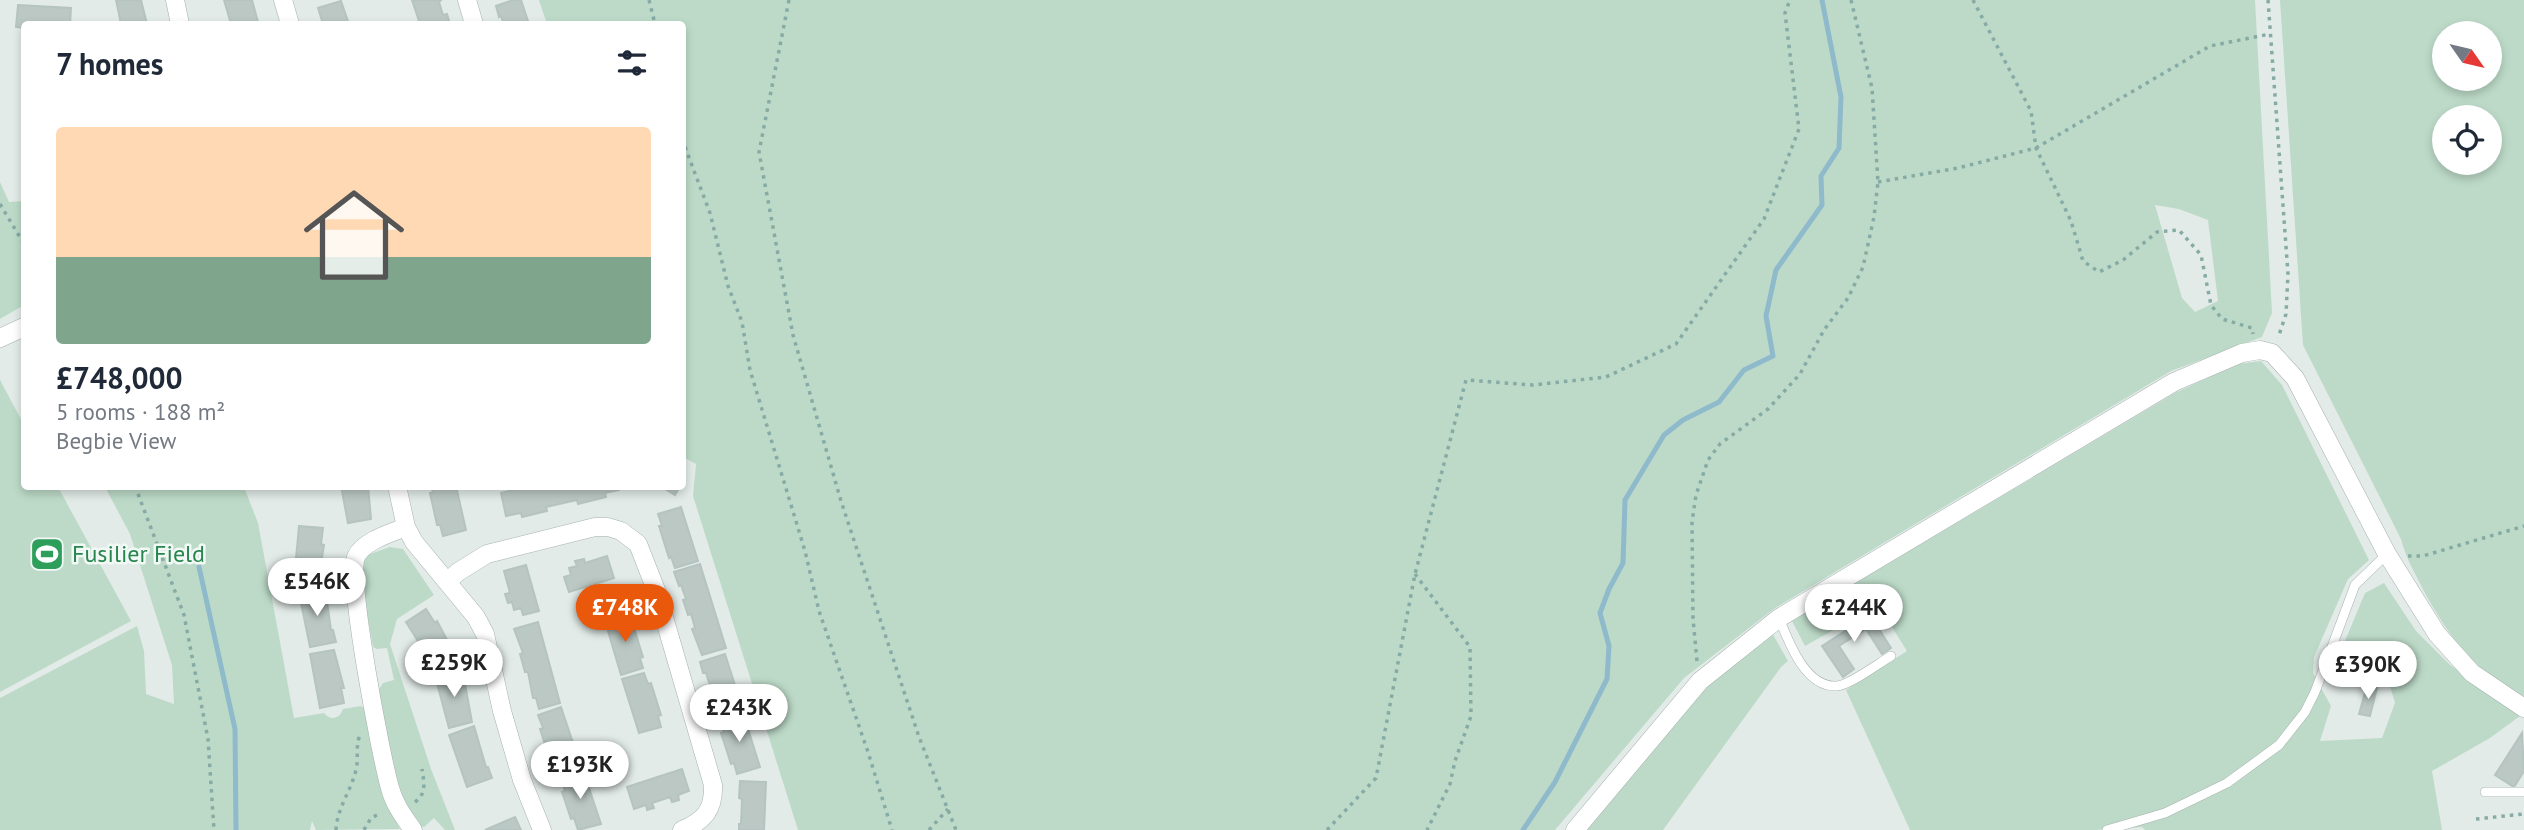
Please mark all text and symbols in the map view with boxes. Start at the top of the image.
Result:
north arrow [2432,21,2502,91]
map controls [2432,21,2502,175]
text: 7 homes [56,44,164,83]
icon: filters [613,44,651,82]
button: locate [2432,105,2502,175]
icon: home [291,172,417,298]
text: £748,000 [56,358,183,397]
text: 5 rooms · 188 m² [56,397,225,426]
text: Begbie View [56,426,177,455]
sports icon: Fusilier Field [28,535,66,573]
place label: Fusilier Field [72,538,205,569]
pin: £546K [268,558,366,618]
text: £546K [284,566,350,595]
pin: £748K [576,584,674,644]
pin: £244K [1805,584,1903,644]
text: £748K [592,592,658,621]
text: £244K [1821,592,1887,621]
pin: £259K [405,640,503,699]
pin: £390K [2319,642,2417,701]
text: £259K [421,647,487,676]
text: £390K [2335,649,2401,678]
pin: £243K [690,684,788,744]
text: £243K [706,692,772,721]
pin: £193K [531,742,629,801]
text: £193K [547,749,613,778]

